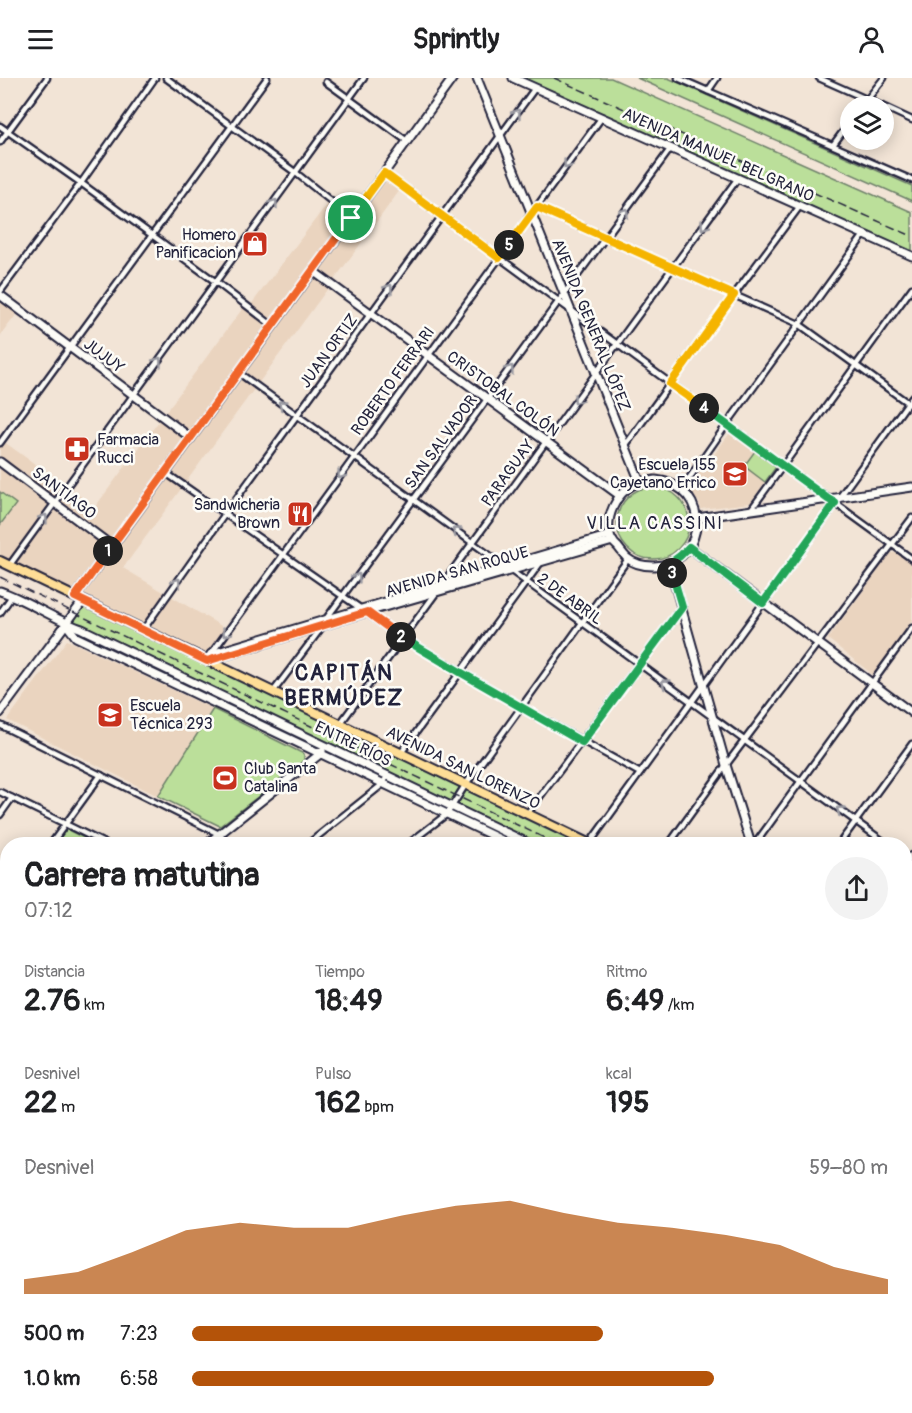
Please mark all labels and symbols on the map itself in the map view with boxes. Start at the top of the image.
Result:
street label: AVENIDA MANUEL BELGRANO [619,104,817,206]
one-way arrow [509,109,520,120]
one-way arrow [564,158,575,169]
pin [325,192,376,243]
one-way arrow [266,199,277,210]
one-way arrow [618,207,629,218]
one-way arrow [700,219,711,230]
place label: Homero Panificacion [156,225,236,263]
shop icon: Homero Panificacion [240,229,270,259]
pin: 5 [494,230,524,260]
street label: AVENIDA GENERAL LÓPEZ [547,235,636,414]
one-way arrow [382,283,393,294]
street label: JUAN ORTIZ [295,310,363,392]
street label: ROBERTO FERRARI [347,323,439,439]
street label: JUJUY [80,334,128,378]
street label: CRISTOBAL COLÓN [443,346,564,441]
one-way arrow [151,356,162,367]
one-way arrow [502,364,513,375]
street label: SAN SALVADOR [400,391,482,493]
pin: 4 [689,393,719,423]
one-way arrow [573,394,584,405]
one-way arrow [277,400,288,411]
place label: Farmacia Rucci [97,430,159,468]
pharmacy icon: Farmacia Rucci [62,434,92,464]
street label: PARAGUAY [477,436,539,510]
place label: Escuela 155 Cayetano Errico [610,455,716,493]
school or university icon: Escuela 155 Cayetano Errico [720,459,750,489]
street label: SANTIAGO [28,462,100,524]
one-way arrow [337,469,348,480]
place label: Sandwicheria Brown [194,495,280,533]
restaurant icon: Sandwicheria Brown [285,499,315,529]
district label: VILLA CASSINI [586,512,724,535]
one-way arrow [36,514,47,525]
one-way arrow [452,527,463,538]
pin: 1 [93,536,123,566]
street label: AVENIDA SAN ROQUE [383,542,531,602]
pin: 3 [657,558,687,588]
street label: 2 DE ABRIL [533,569,607,629]
one-way arrow [350,572,361,583]
one-way arrow [170,578,181,589]
pin: 2 [386,622,416,652]
one-way arrow [223,626,234,637]
district label: CAPITÁN BERMÚDEZ [284,659,404,712]
one-way arrow [660,679,671,690]
place label: Escuela Técnica 293 [130,696,213,734]
school or university icon: Escuela Técnica 293 [95,700,125,730]
street label: ENTRE RÍOS [311,717,395,771]
street label: AVENIDA SAN LORENZO [383,722,543,814]
place label: Club Santa Catalina [244,759,316,797]
sports icon: Club Santa Catalina [210,763,240,793]
one-way arrow [835,806,846,817]

